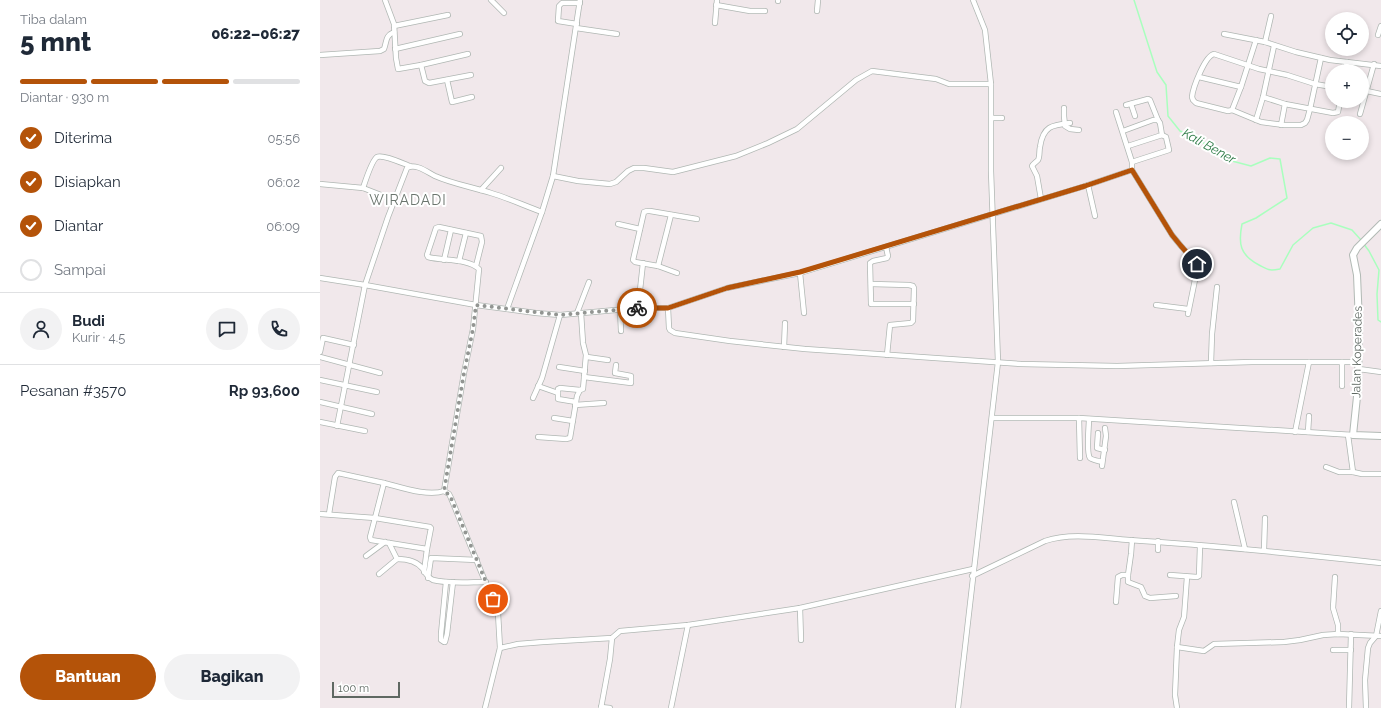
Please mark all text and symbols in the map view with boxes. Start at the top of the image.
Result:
text: Tiba dalam [20,12,87,27]
map controls [1325,12,1369,160]
button: locate [1325,12,1369,56]
text: 06:22–06:27 [211,25,300,43]
text: 5 mnt [20,27,91,57]
button: + [1325,64,1369,108]
text: Diantar · 930 m [20,90,109,105]
button: − [1325,116,1369,160]
water label: Kali Bener [1180,125,1239,167]
icon: check [20,127,42,149]
text: Diterima [54,129,112,147]
text: 05:56 [268,131,300,146]
icon: check [20,171,42,193]
text: Disiapkan [54,173,121,191]
text: 06:02 [267,175,300,190]
district label: WIRADADI [369,192,447,208]
icon: check [20,215,42,237]
text: Diantar [54,217,103,235]
text: 06:09 [266,219,300,234]
pin [1180,247,1214,281]
icon: home [1186,253,1208,275]
text: Sampai [54,261,106,279]
courier [617,288,657,328]
icon: bike [626,297,648,319]
street label: Jalan Koperades [1349,306,1365,398]
button: person [20,308,62,350]
button: chat [206,308,248,350]
button: phone [258,308,300,350]
text: Budi [72,312,105,330]
text: Kurir · 4.5 [72,330,125,345]
text: Pesanan #3570 [20,382,126,400]
text: Rp 93,600 [229,382,300,400]
pin [476,582,510,616]
icon: bag [482,588,504,610]
button: Bantuan [20,654,156,700]
button: Bagikan [164,654,300,700]
scale bar [332,680,400,699]
text: 100 m [338,682,369,695]

